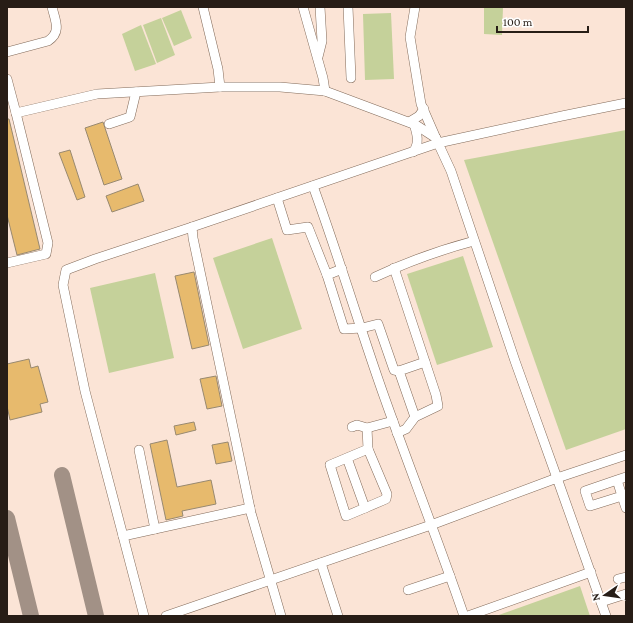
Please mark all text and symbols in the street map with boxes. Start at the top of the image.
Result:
scale bar [497,8,588,34]
text: 100 m [503,15,533,29]
north arrow [585,575,625,615]
text: N [588,592,602,602]

